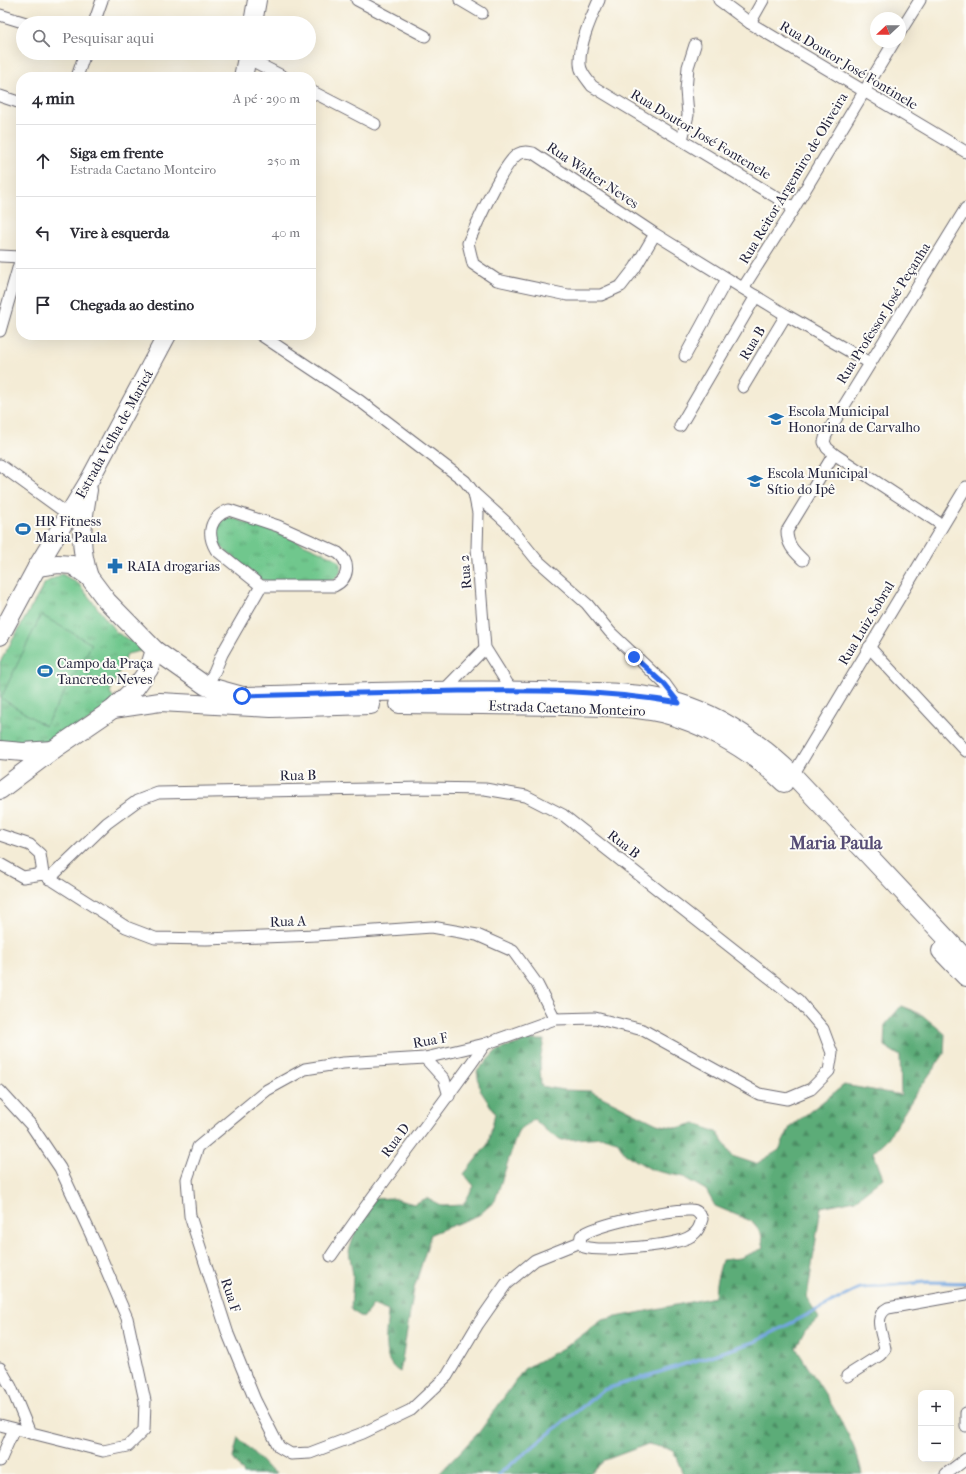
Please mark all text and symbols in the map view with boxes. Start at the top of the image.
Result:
north arrow [870,12,906,48]
search box [16,16,316,60]
street label: Rua Doutor José Fontinele [777,17,921,113]
icon: search [30,27,52,49]
text: Pesquisar aqui [62,29,154,47]
street label: Rua Doutor José Fontenele [627,86,774,183]
text: 4 min [32,88,75,108]
street label: Rua Reitor Argemiro de Oliveira [735,89,852,267]
text: A pé · 290 m [233,91,300,106]
street label: Rua Walter Neves [544,138,642,212]
text: Siga em frente [70,144,163,162]
icon: ahead [32,150,54,172]
text: 250 m [267,153,300,168]
text: Estrada Caetano Monteiro [70,162,216,177]
icon: left [32,222,54,244]
text: Vire à esquerda [70,224,169,242]
text: 40 m [272,225,300,240]
street label: Rua Professor José Peçanha [833,239,934,387]
icon: arrive [32,294,54,316]
text: Chegada ao destino [70,296,194,314]
street label: Rua B [736,323,769,363]
street label: Estrada Velha de Maricá [72,367,157,501]
place label: Escola Municipal Honorina de Carvalho [788,403,920,436]
school or university icon: Escola Municipal Honorina de Carvalho [767,410,785,428]
place label: Escola Municipal Sítio do Ipê [767,465,868,498]
school or university icon: Escola Municipal Sítio do Ipê [746,472,764,490]
place label: HR Fitness Maria Paula [35,513,107,546]
sports icon: HR Fitness Maria Paula [14,520,32,538]
street label: Rua 2 [456,554,475,590]
pharmacy icon: RAIA drogarias [106,557,124,575]
place label: RAIA drogarias [127,558,220,575]
street label: Rua Luiz Sobral [835,578,898,668]
route end [625,648,643,666]
place label: Campo da Praça Tancredo Neves [57,655,153,688]
sports icon: Campo da Praça Tancredo Neves [36,662,54,680]
route start [233,687,251,705]
street label: Estrada Caetano Monteiro [488,697,646,720]
street label: Rua B [280,767,316,784]
street label: Rua B [604,826,643,862]
district label: Maria Paula [789,833,883,854]
street label: Rua A [270,912,307,931]
street label: Rua F [411,1029,449,1052]
street label: Rua D [377,1120,414,1161]
street label: Rua F [217,1276,244,1315]
map controls [918,1390,954,1462]
button: + [918,1390,954,1426]
button: − [918,1426,954,1462]

